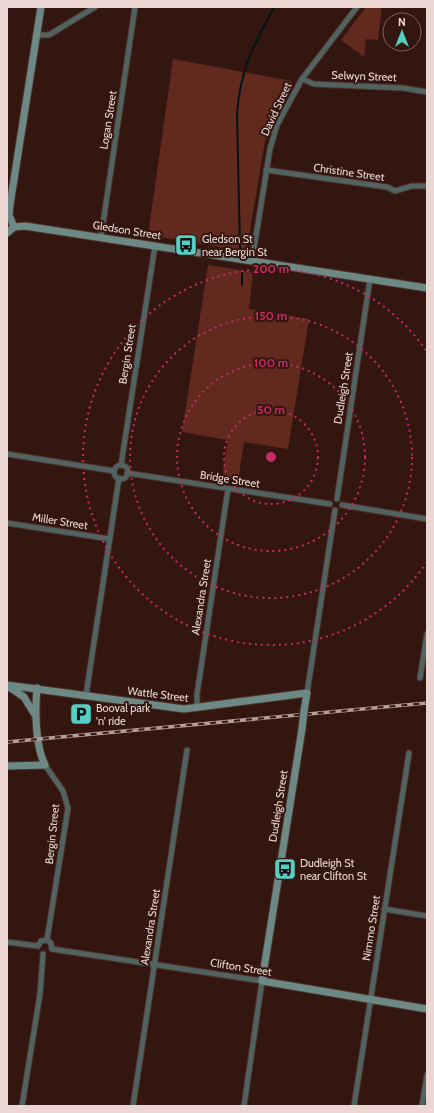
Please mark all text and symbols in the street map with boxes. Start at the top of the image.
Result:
north arrow [382,12,422,52]
text: N [398,15,406,29]
street label: Selwyn Street [331,68,397,84]
street label: David Street [257,80,295,138]
street label: Logan Street [96,89,120,150]
street label: Christine Street [313,160,386,184]
street label: Gledson Street [92,218,163,242]
bus stop icon: Gledson St near Bergin St [173,232,199,258]
place label: Gledson St near Bergin St [202,232,268,259]
text: 200 m [253,261,289,276]
text: 150 m [255,308,287,323]
street label: Bergin Street [115,323,139,385]
street label: Dudleigh Street [330,351,356,425]
text: 100 m [254,355,288,370]
text: 50 m [257,402,285,417]
centre of rings [264,450,278,464]
street label: Bridge Street [199,467,261,491]
street label: Miller Street [31,510,89,532]
street label: Alexandra Street [188,558,214,636]
street label: Wattle Street [127,683,190,705]
parking icon: Booval park 'n' ride [68,701,94,727]
place label: Booval park 'n' ride [96,701,150,728]
street label: Dudleigh Street [265,769,291,843]
street label: Bergin Street [42,803,62,865]
bus stop icon: Dudleigh St near Clifton St [272,856,298,882]
place label: Dudleigh St near Clifton St [300,856,367,883]
street label: Alexandra Street [137,888,163,966]
street label: Nimmo Street [359,894,383,962]
street label: Clifton Street [209,955,273,979]

